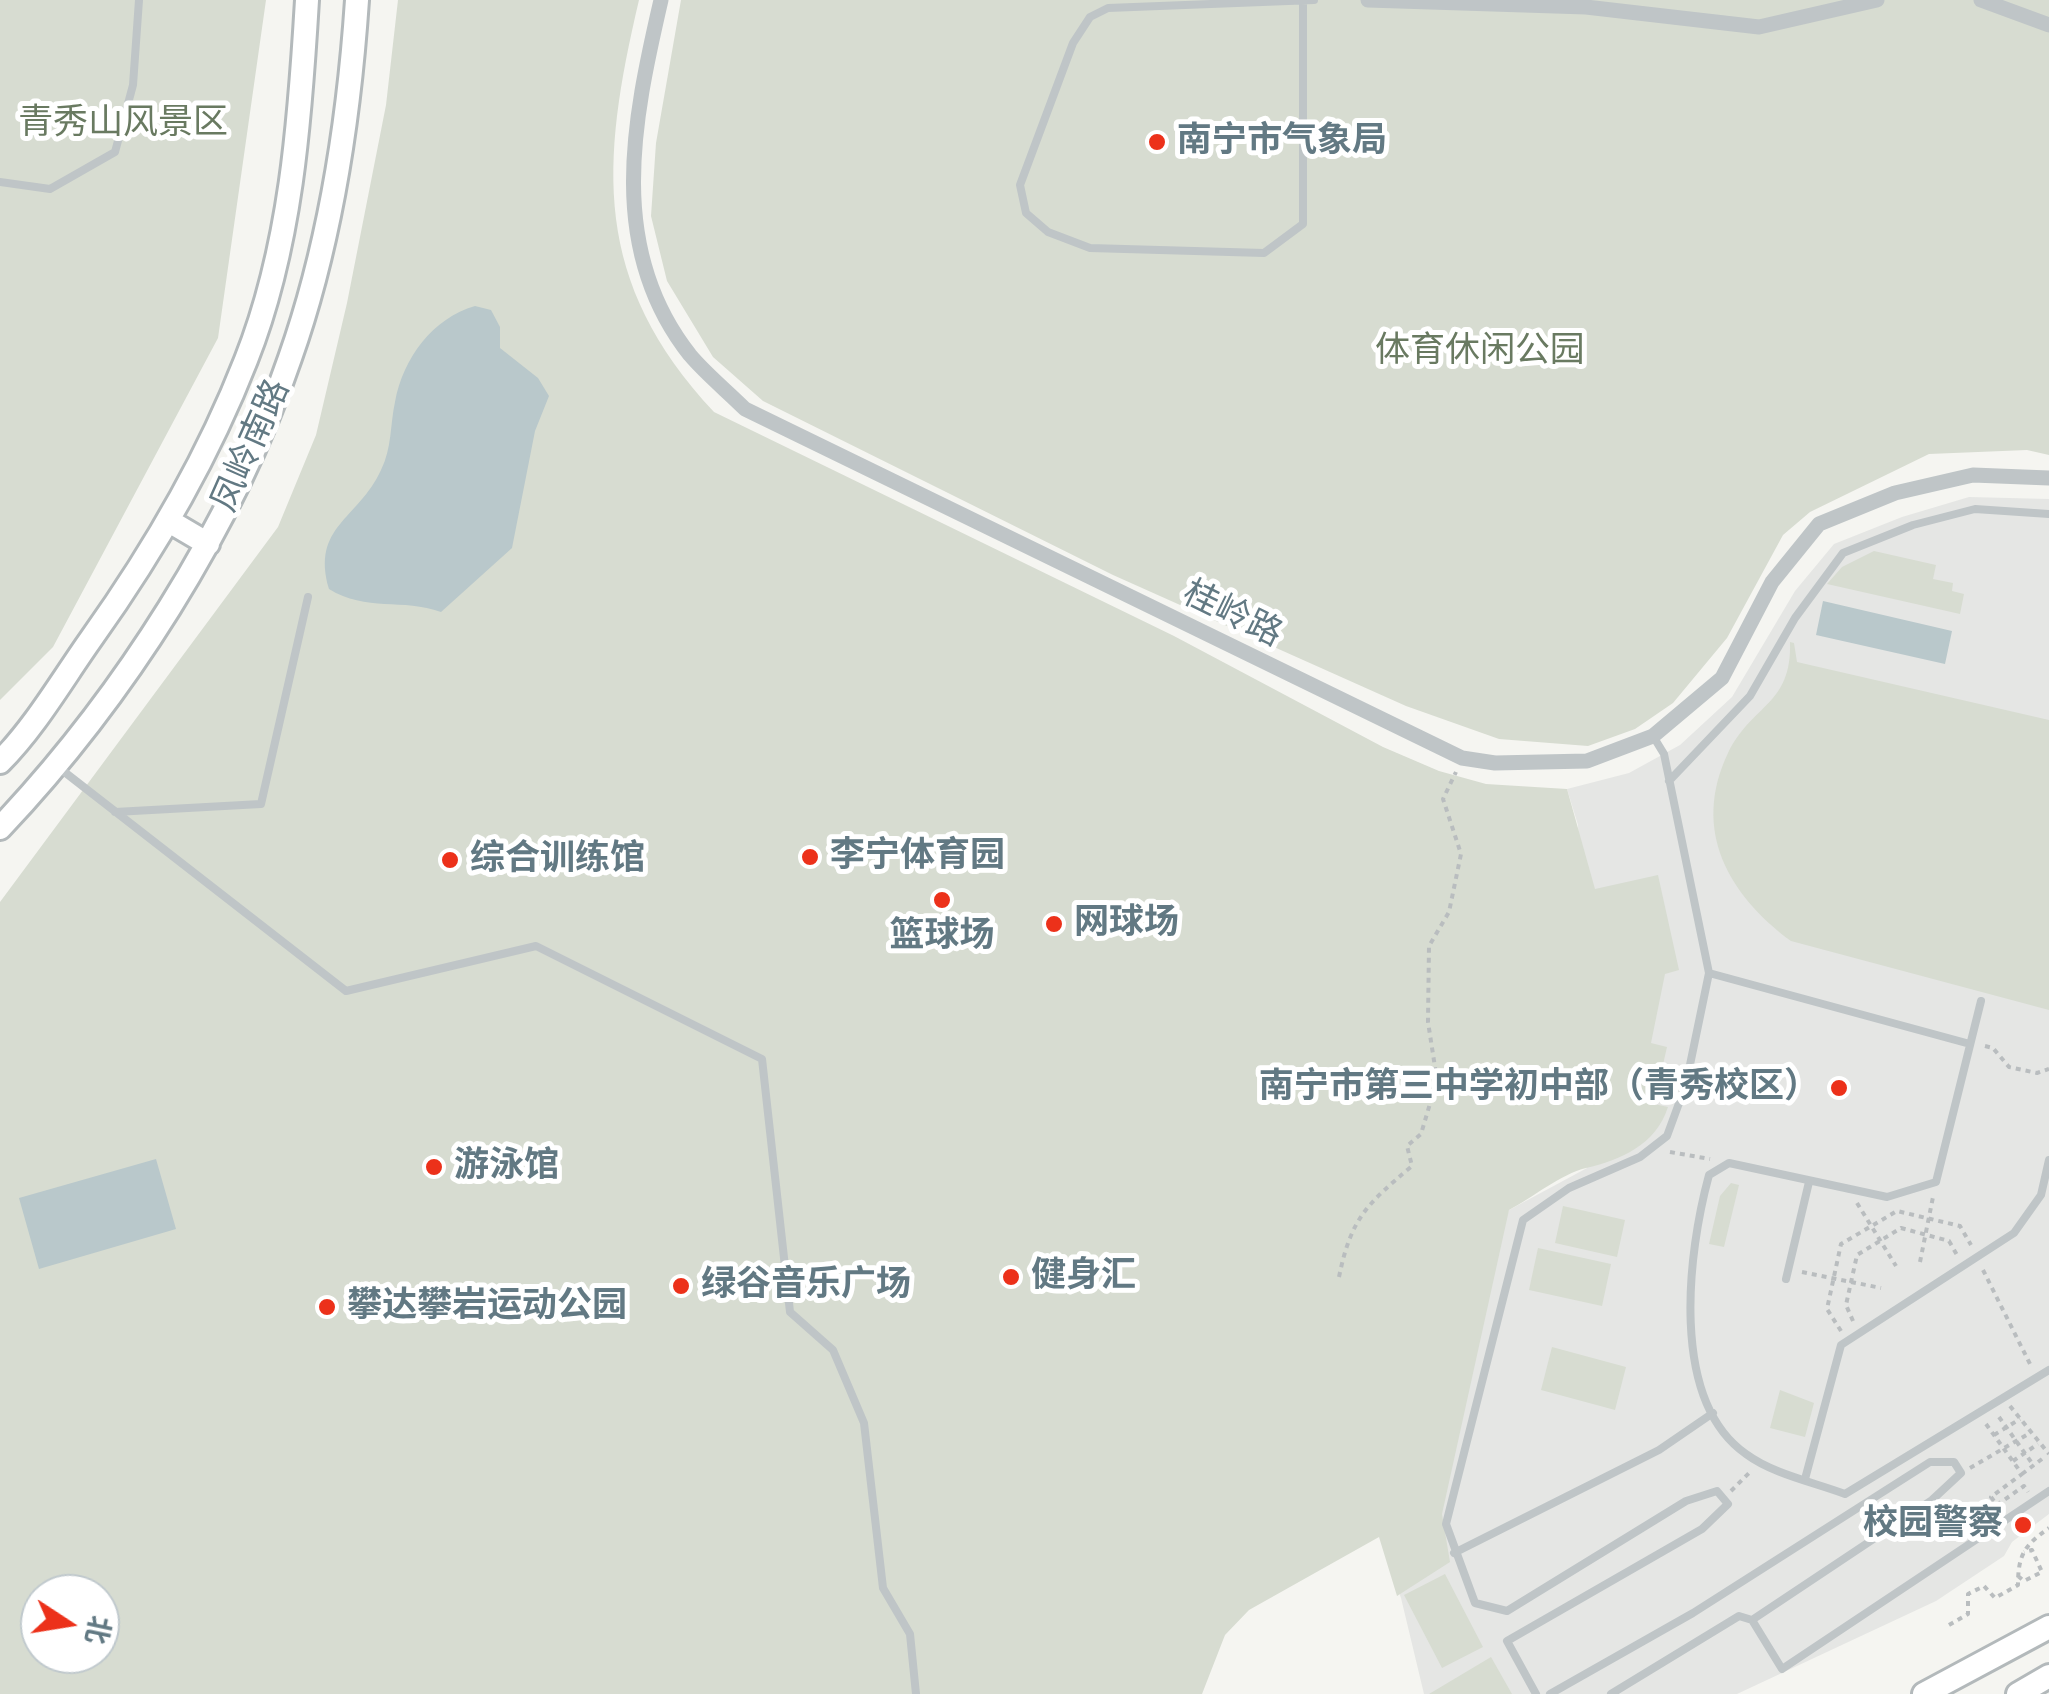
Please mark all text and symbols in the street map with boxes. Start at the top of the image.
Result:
park label: 青秀山风景区 [18,103,228,145]
place label: 南宁市气象局 [1177,121,1387,163]
marker: 南宁市气象局 [1146,131,1168,153]
park label: 体育休闲公园 [1375,331,1585,373]
street label: 凤岭南路 [204,374,300,518]
street label: 桂岭路 [1176,573,1288,657]
place label: 李宁体育园 [830,836,1005,878]
place label: 综合训练馆 [470,839,645,881]
marker: 李宁体育园 [799,846,821,868]
marker: 综合训练馆 [439,849,461,871]
marker: 篮球场 [931,889,953,911]
place label: 网球场 [1074,903,1179,945]
marker: 网球场 [1043,913,1065,935]
place label: 篮球场 [890,916,994,958]
place label: 南宁市第三中学初中部（青秀校区） [1259,1067,1819,1109]
marker: 南宁市第三中学初中部（青秀校区） [1828,1077,1850,1099]
place label: 游泳馆 [454,1146,559,1188]
marker: 游泳馆 [423,1156,445,1178]
place label: 健身汇 [1031,1256,1136,1298]
place label: 绿谷音乐广场 [701,1265,911,1307]
marker: 健身汇 [1000,1266,1022,1288]
marker: 绿谷音乐广场 [670,1275,692,1297]
place label: 攀达攀岩运动公园 [347,1286,627,1328]
marker: 攀达攀岩运动公园 [316,1296,338,1318]
place label: 校园警察 [1863,1504,2003,1546]
marker: 校园警察 [2012,1514,2034,1536]
north arrow [20,1574,120,1674]
text: 北 [78,1613,117,1647]

